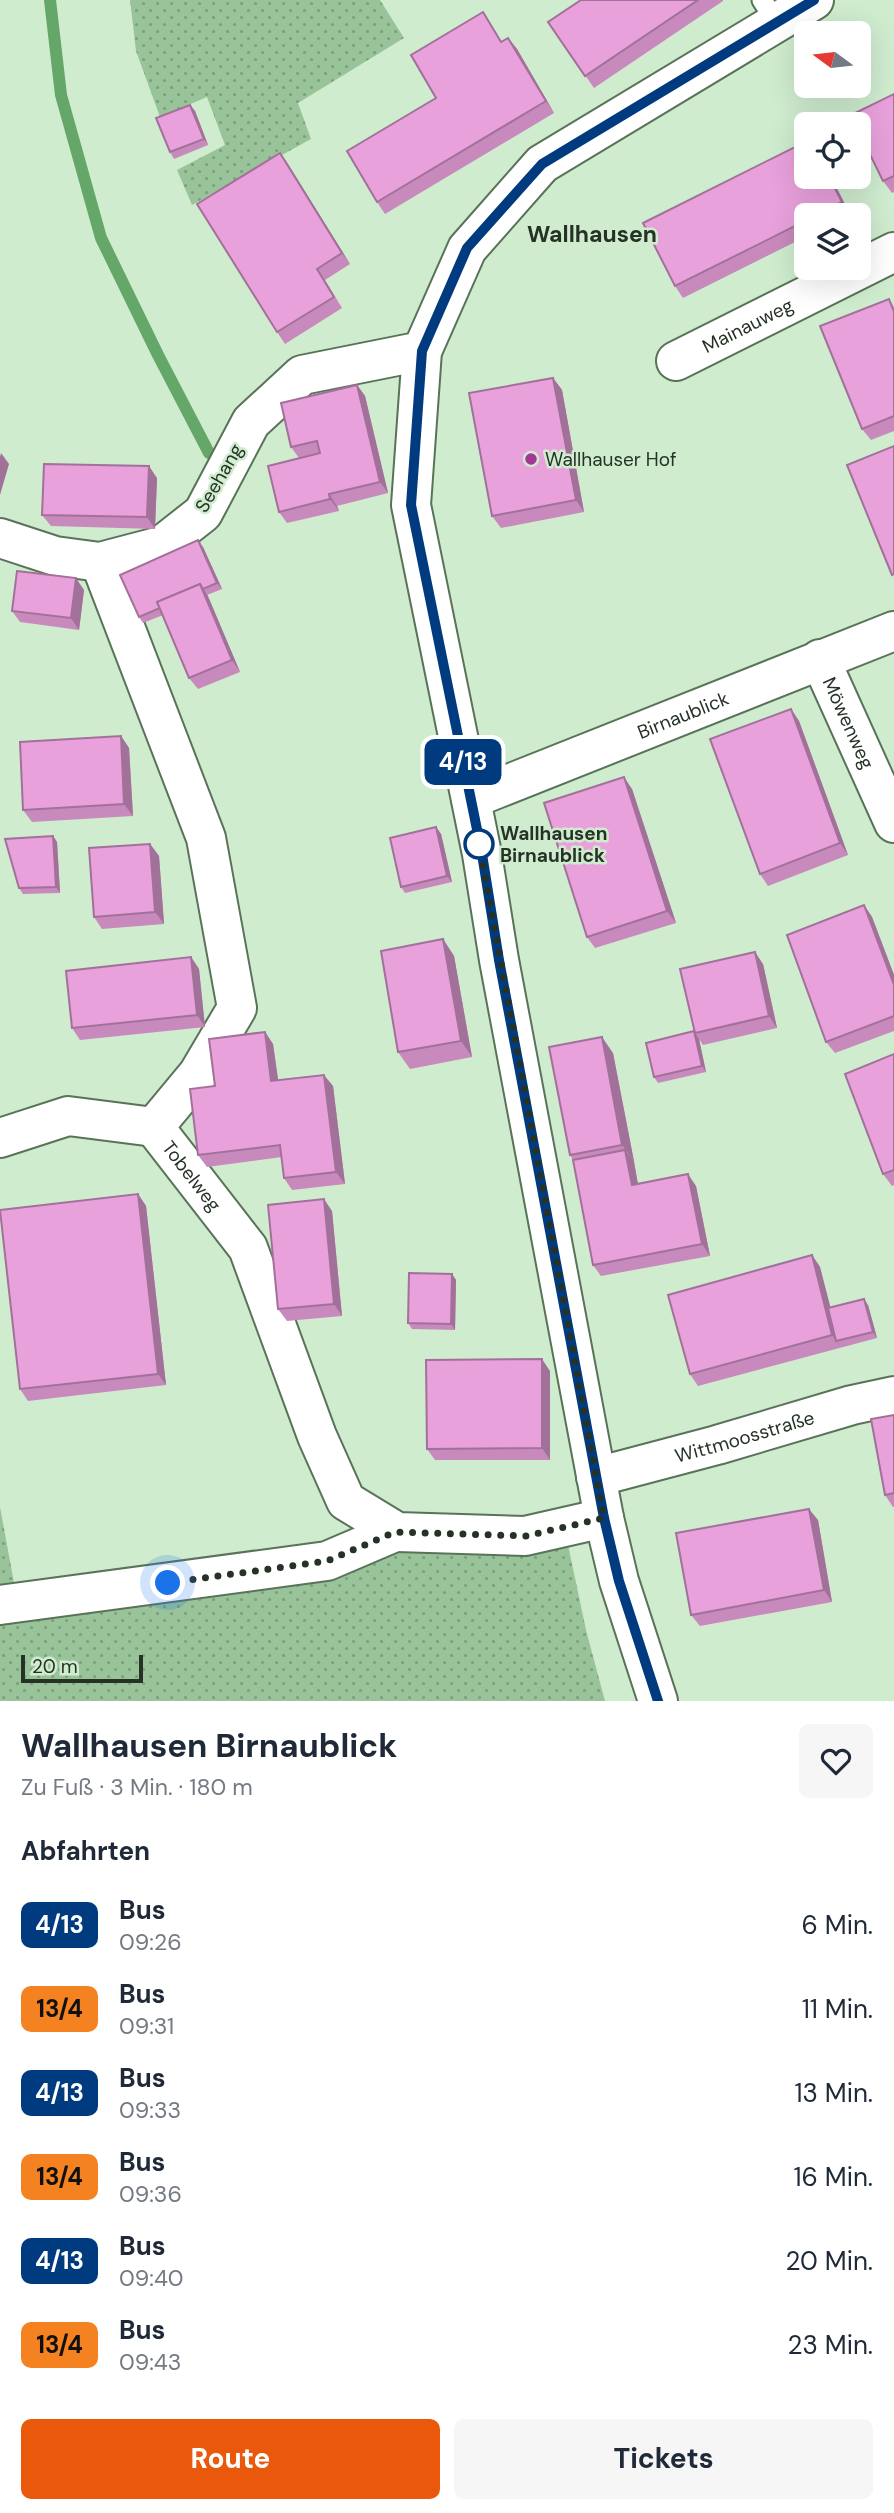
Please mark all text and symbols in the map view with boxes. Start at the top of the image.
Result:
north arrow [794,21,872,98]
map controls [794,21,871,280]
button: locate [794,112,871,189]
button: layers [794,203,871,280]
district label: Wallhausen [527,219,657,249]
street label: Mainauweg [698,292,798,358]
street label: Seehang [189,439,249,517]
place label: Wallhauser Hof [545,447,677,472]
marker: Wallhauser Hof [523,451,539,467]
street label: Möwenweg [817,673,881,773]
street label: Birnaublick [634,685,733,744]
line badge: 4/13 [414,739,512,785]
text: 4/13 [438,746,488,777]
place label: Wallhausen Birnaublick [500,821,607,868]
marker: Wallhausen Birnaublick [464,829,494,859]
street label: Tobelweg [157,1136,228,1217]
street label: Wittmoosstraße [672,1404,817,1468]
your location [150,1565,185,1600]
scale bar [21,1652,144,1684]
text: 20 m [32,1654,78,1679]
text: Wallhausen Birnaublick [21,1724,397,1767]
button: heart [799,1724,873,1798]
text: Zu Fuß · 3 Min. · 180 m [21,1772,253,1802]
text: Abfahrten [21,1834,150,1868]
text: Bus [119,1893,166,1927]
text: 6 Min. [802,1908,873,1942]
text: 4/13 [35,1909,84,1940]
text: 09:26 [119,1927,182,1957]
text: Bus [119,1977,165,2011]
text: 11 Min. [802,1992,873,2026]
text: 13/4 [36,1993,83,2024]
text: 09:31 [119,2011,174,2041]
text: Bus [119,2061,166,2095]
text: 13 Min. [794,2076,873,2110]
text: 4/13 [35,2077,84,2108]
text: 09:33 [119,2095,181,2125]
text: Bus [119,2145,165,2179]
text: 16 Min. [793,2160,873,2194]
text: 13/4 [36,2161,83,2192]
text: 09:36 [119,2179,182,2209]
text: Bus [119,2229,166,2263]
text: 20 Min. [785,2244,873,2278]
text: 4/13 [35,2245,84,2276]
text: 09:40 [119,2263,184,2293]
text: Bus [119,2313,165,2347]
text: 23 Min. [788,2328,873,2362]
text: 13/4 [36,2329,83,2360]
text: 09:43 [119,2347,181,2377]
button: Route [21,2419,440,2499]
button: Tickets [454,2419,873,2499]

